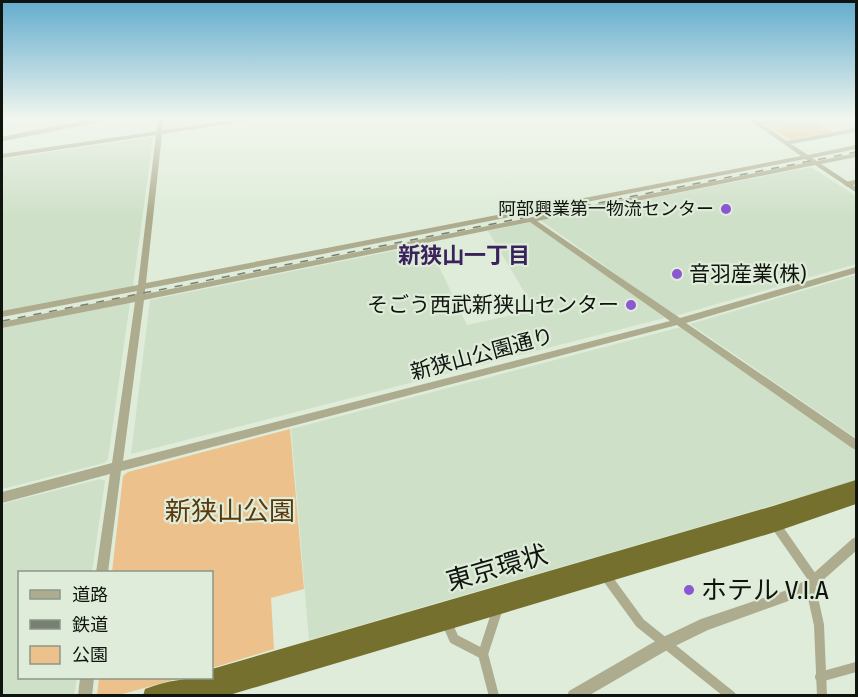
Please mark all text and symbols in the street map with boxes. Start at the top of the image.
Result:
place label: 阿部興業第一物流センター [498,198,714,220]
marker: 阿部興業第一物流センター [719,202,733,216]
district label: 新狭山一丁目 [398,242,530,269]
place label: 音羽産業(株) [689,261,806,287]
marker: 音羽産業(株) [670,267,684,281]
place label: そごう西武新狭山センター [367,292,619,318]
marker: そごう西武新狭山センター [624,298,638,312]
street label: 新狭山公園通り [408,322,556,386]
park label: 新狭山公園 [165,496,295,527]
street label: 東京環状 [443,539,551,597]
legend [18,571,213,679]
place label: ホテル V.I.A [701,575,829,606]
marker: ホテル V.I.A [682,583,696,597]
text: 道路 [72,584,108,606]
text: 鉄道 [72,614,108,636]
text: 公園 [72,644,108,666]

